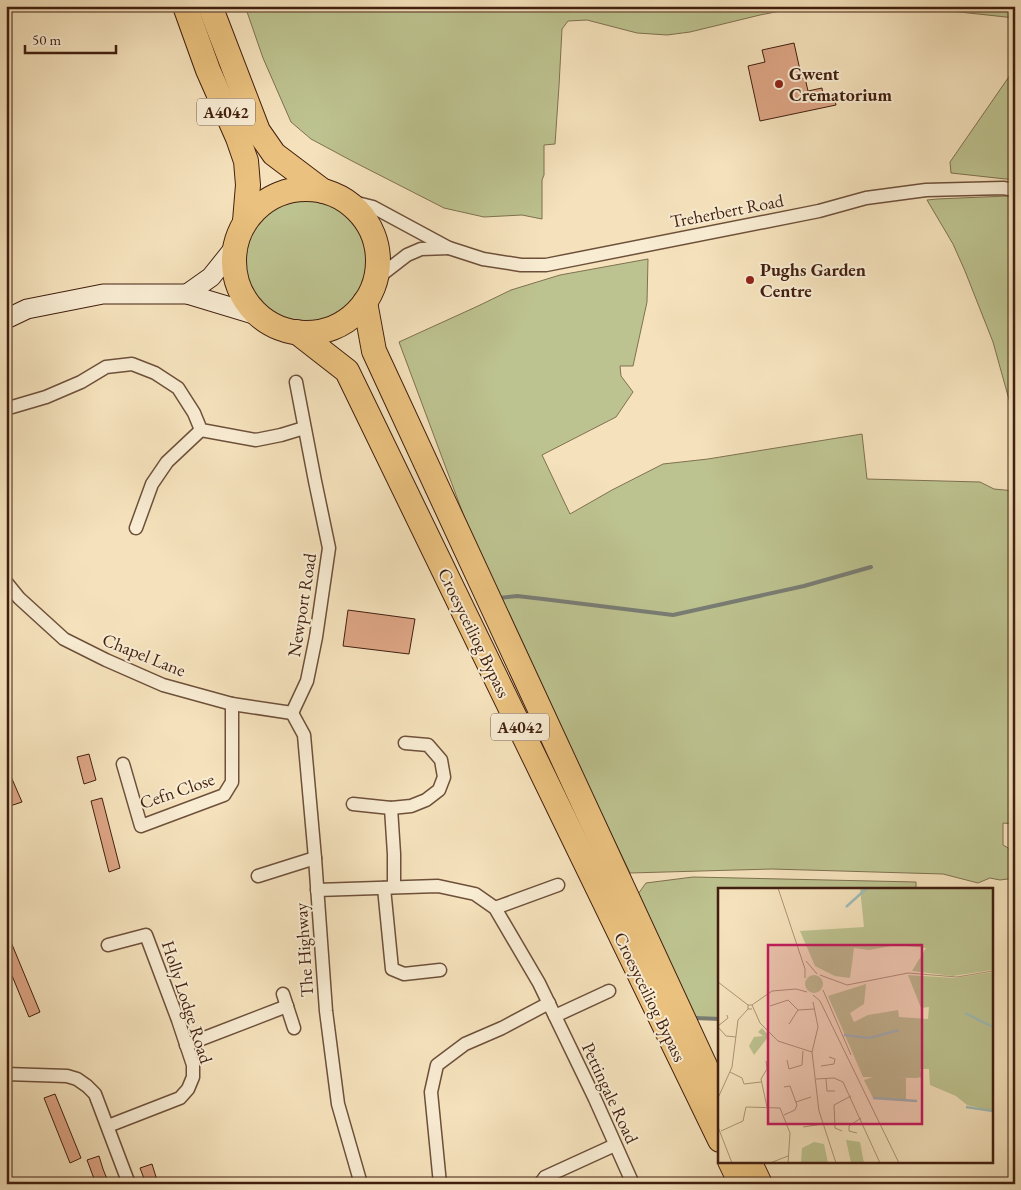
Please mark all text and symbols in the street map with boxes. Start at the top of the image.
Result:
scale bar [25,22,116,54]
text: 50 m [32,30,61,49]
place label: Gwent Crematorium [789,62,892,106]
marker: Gwent Crematorium [773,78,785,90]
road number: A4042 [197,98,255,125]
street label: Treherbert Road [668,188,786,233]
place label: Pughs Garden Centre [760,258,866,302]
marker: Pughs Garden Centre [744,274,756,286]
street label: Newport Road [282,550,321,658]
street label: Croesyceiliog Bypass [433,564,516,702]
street label: Chapel Lane [99,627,189,682]
road number: A4042 [491,714,549,740]
street label: Cefn Close [136,767,217,814]
inset map [718,888,994,1162]
street label: The Highway [289,902,318,998]
street label: Croesyceiliog Bypass [609,928,692,1066]
street label: Holly Lodge Road [157,937,218,1067]
street label: Pettingale Road [577,1039,644,1148]

